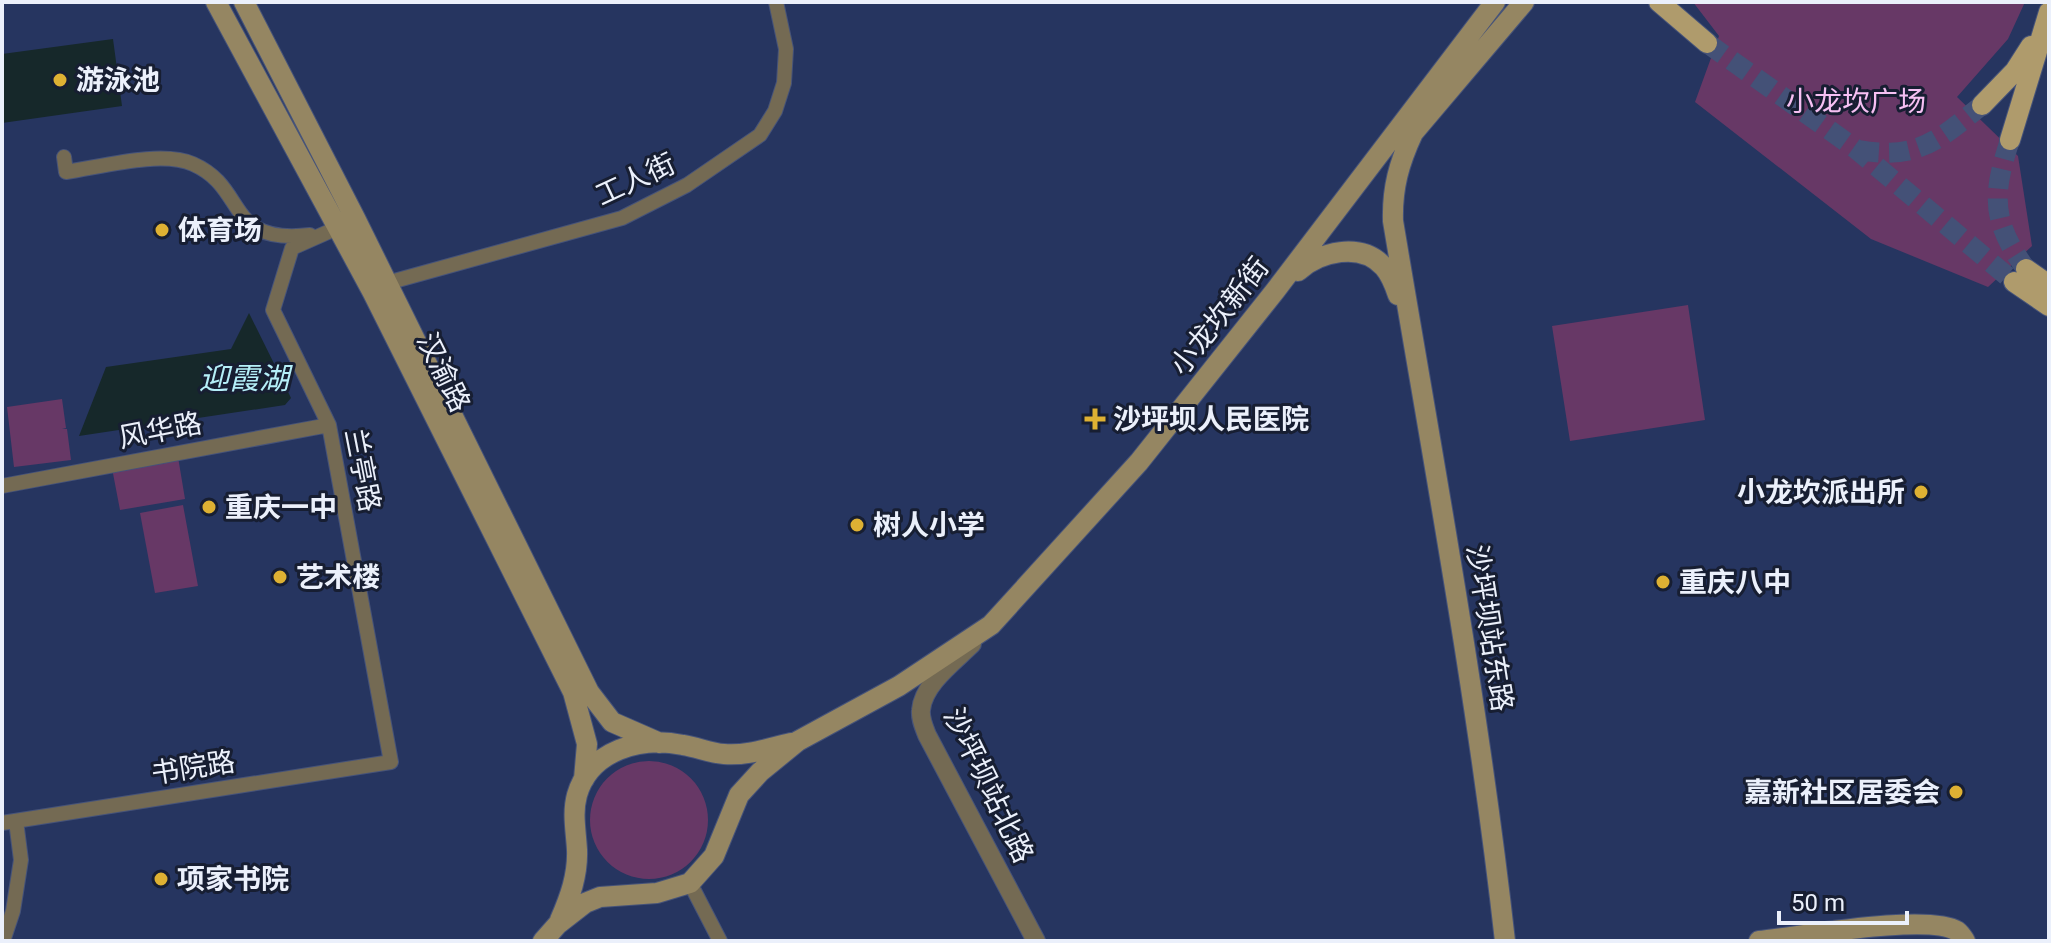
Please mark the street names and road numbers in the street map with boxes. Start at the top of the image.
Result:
street label: 工人街 [590,147,680,212]
street label: 小龙坎新街 [1163,251,1275,382]
street label: 汉渝路 [410,327,477,417]
street label: 风华路 [116,406,204,455]
street label: 兰亭路 [338,426,387,514]
street label: 沙坪坝站东路 [1460,543,1519,714]
street label: 沙坪坝站北路 [937,702,1040,868]
street label: 书院路 [149,745,237,790]

